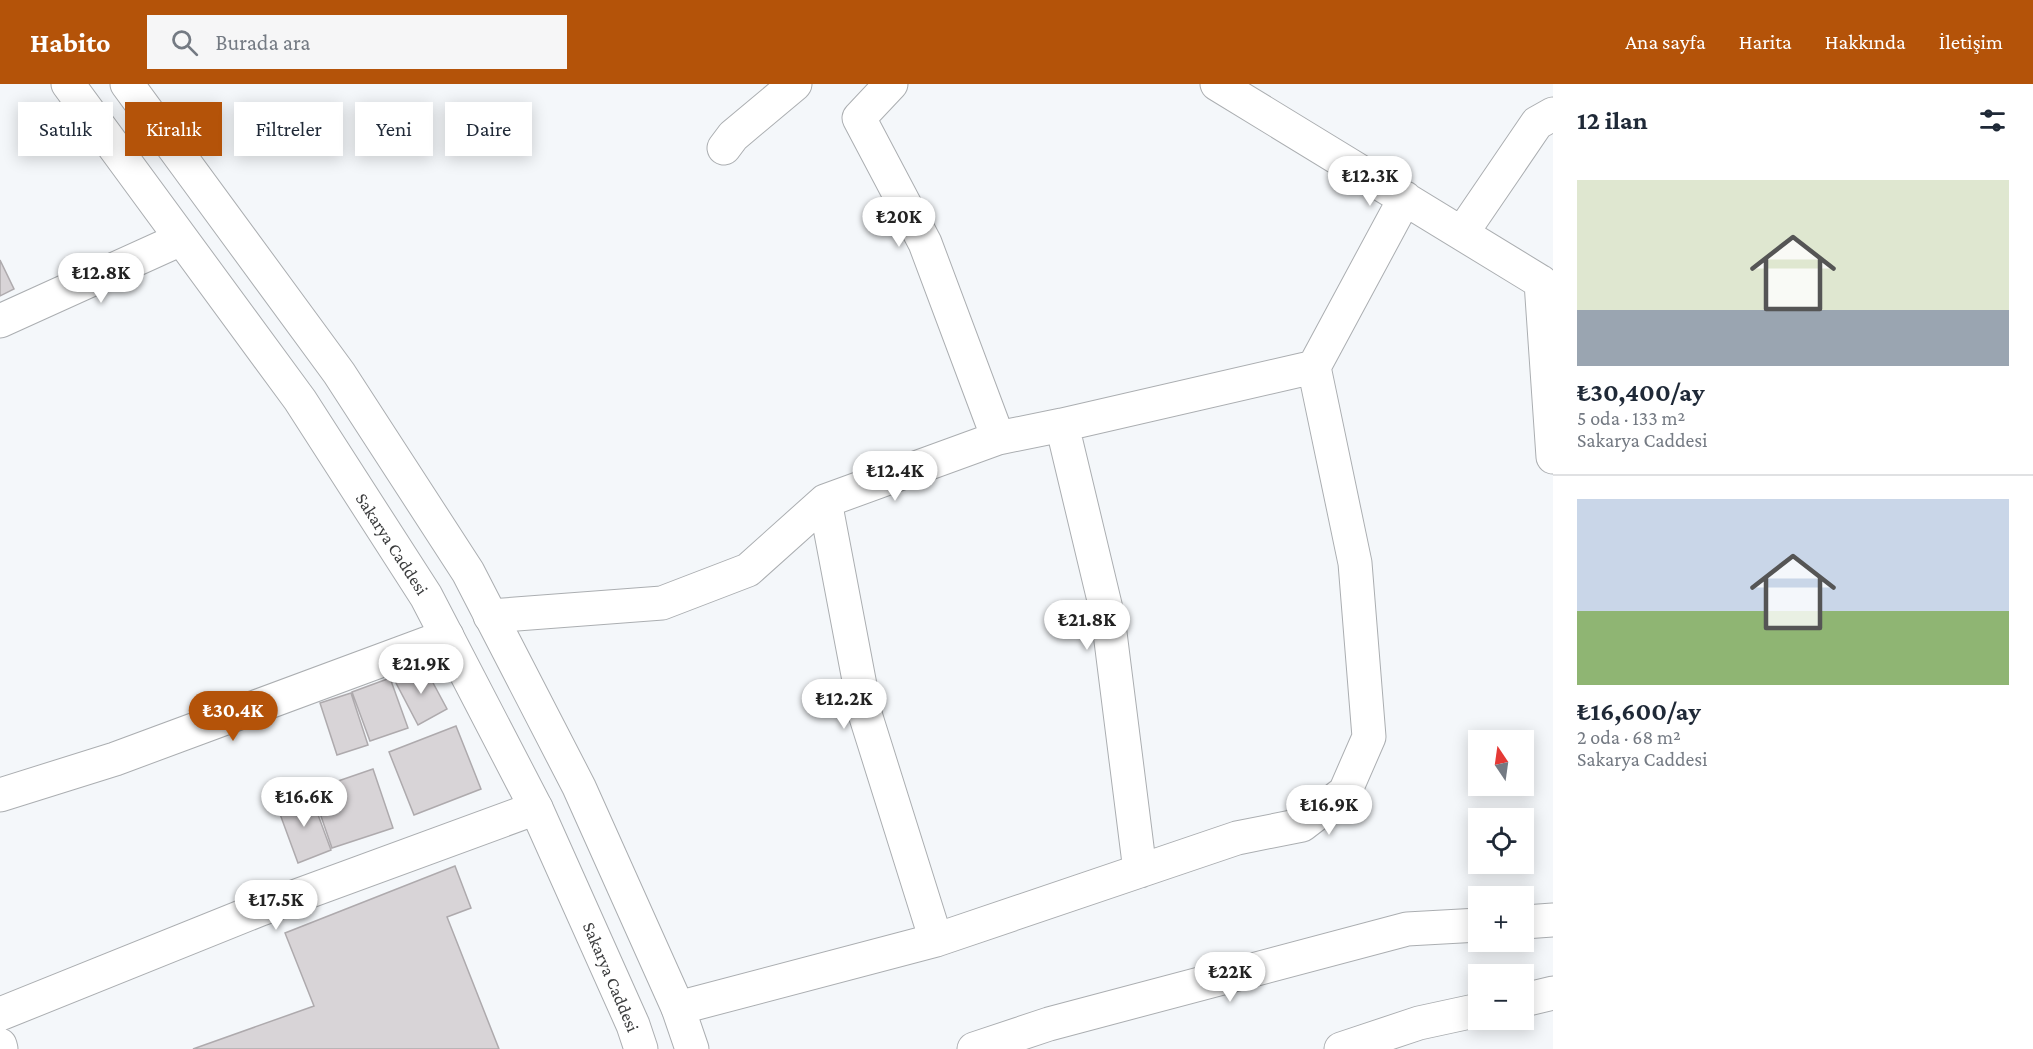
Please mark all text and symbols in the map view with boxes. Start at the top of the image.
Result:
search box [147,15,567,69]
icon: search [168,26,201,59]
text: Habito [30,27,111,58]
text: Burada ara [216,30,310,55]
text: Ana sayfa [1625,30,1706,54]
text: Harita [1739,30,1792,54]
text: Hakkında [1825,30,1906,54]
text: İletişim [1939,30,2003,54]
chip: Satılık [18,102,113,156]
chip: Kiralık [125,102,222,156]
chip: Filtreler [234,102,343,156]
chip: Yeni [355,102,433,156]
chip: Daire [445,102,532,156]
icon: filters [1976,104,2009,137]
text: 12 ilan [1577,106,1648,135]
pin: ₺12.3K [1321,156,1419,207]
text: ₺12.3K [1342,164,1398,186]
pin: ₺20K [863,197,935,248]
text: ₺20K [876,205,922,227]
icon: home [1739,219,1847,327]
pin: ₺12.8K [52,253,150,304]
text: ₺12.8K [72,261,130,283]
text: ₺30,400/ay [1577,378,1705,407]
text: 5 oda · 133 m² [1577,407,1685,429]
text: Sakarya Caddesi [1577,429,1707,451]
pin: ₺12.4K [846,451,944,502]
text: ₺12.4K [867,459,923,481]
street label: Sakarya Caddesi [352,489,433,599]
icon: home [1739,538,1847,646]
pin: ₺21.8K [1038,600,1136,651]
text: ₺21.8K [1058,608,1116,630]
pin: ₺21.9K [372,644,470,695]
text: ₺21.9K [393,652,449,674]
pin: ₺12.2K [795,679,893,730]
text: ₺12.2K [816,687,872,709]
pin: ₺30.4K [184,691,282,742]
text: ₺16,600/ay [1577,697,1701,726]
text: ₺30.4K [203,699,263,721]
text: 2 oda · 68 m² [1577,726,1681,748]
north arrow [1468,730,1534,796]
map controls [1468,730,1534,1030]
text: Sakarya Caddesi [1577,748,1707,770]
pin: ₺16.6K [255,777,353,828]
text: ₺16.6K [275,785,333,807]
pin: ₺16.9K [1280,785,1378,836]
text: ₺16.9K [1300,793,1358,815]
button: locate [1468,808,1534,874]
pin: ₺17.5K [227,880,325,931]
button: + [1468,886,1534,952]
text: ₺17.5K [249,888,303,910]
street label: Sakarya Caddesi [579,919,643,1035]
pin: ₺22K [1194,952,1266,1003]
text: ₺22K [1208,960,1252,982]
button: − [1468,964,1534,1030]

